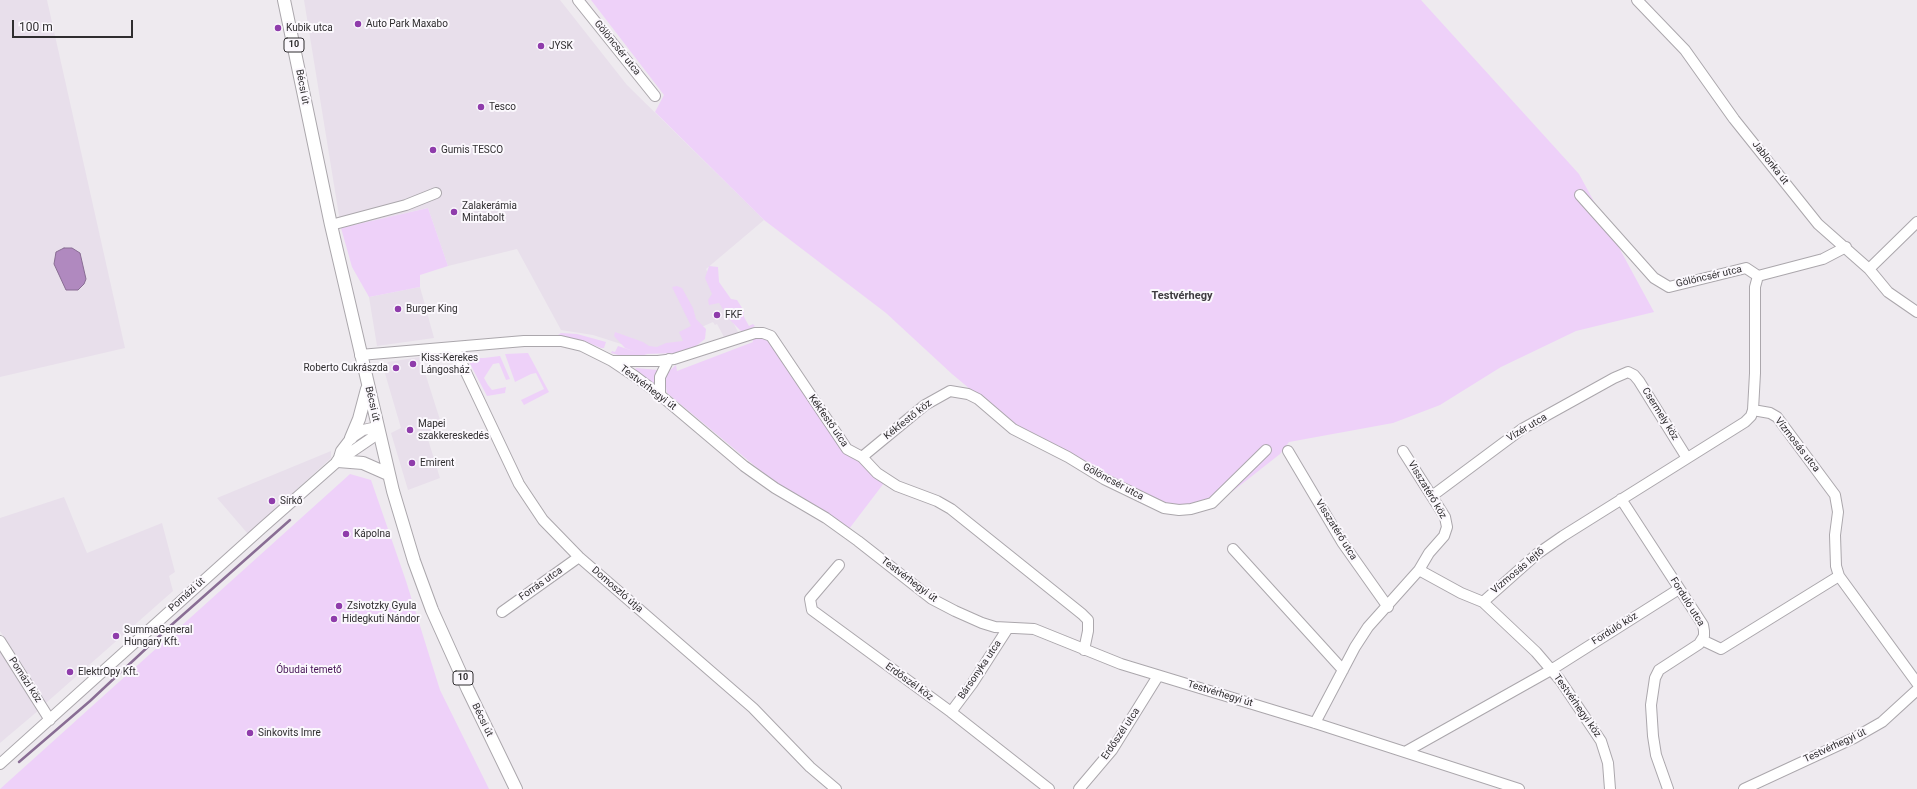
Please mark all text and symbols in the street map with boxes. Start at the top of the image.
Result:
scale bar [14,12,135,38]
place label: Auto Park Maxabo [366,18,448,30]
street label: Gölöncsér utca [591,18,643,78]
marker: Auto Park Maxabo [353,19,363,29]
text: 100 m [19,20,53,34]
place label: Kubik utca [286,22,333,34]
marker: Kubik utca [273,23,283,33]
road number: 10 [284,38,304,52]
place label: JYSK [549,40,573,52]
marker: JYSK [536,41,546,51]
street label: Bécsi út [293,68,311,106]
place label: Tesco [489,101,516,113]
marker: Tesco [476,102,486,112]
street label: Jablonka út [1749,139,1791,187]
place label: Gumis TESCO [441,144,503,156]
marker: Gumis TESCO [428,145,438,155]
place label: Zalakerámia Mintabolt [462,200,517,224]
marker: Zalakerámia Mintabolt [449,207,459,217]
street label: Gölöncsér utca [1675,264,1743,290]
district label: Testvérhegy [1151,289,1213,303]
place label: Burger King [406,303,458,315]
marker: Burger King [393,304,403,314]
place label: FKF [725,309,742,321]
marker: FKF [712,310,722,320]
place label: Kiss-Kerekes Lángosház [421,352,478,376]
marker: Kiss-Kerekes Lángosház [408,359,418,369]
place label: Roberto Cukrászda [303,362,388,374]
marker: Roberto Cukrászda [391,363,401,373]
street label: Testvérhegyi út [617,363,679,413]
street label: Bécsi út [362,385,382,423]
street label: Csermely köz [1639,385,1681,443]
street label: Kékfestő utca [806,393,850,449]
street label: Kékfestő köz [882,398,934,442]
street label: Vízér utca [1505,411,1549,445]
street label: Vízmosás utca [1772,415,1822,475]
place label: Mapei szakkereskedés [418,418,489,442]
marker: Mapei szakkereskedés [405,425,415,435]
place label: Emirent [420,457,454,469]
marker: Emirent [407,458,417,468]
street label: Visszatérő köz [1405,459,1449,521]
street label: Gölöncsér utca [1081,461,1145,503]
place label: Sírkő [280,495,303,507]
marker: Sírkő [267,496,277,506]
street label: Visszatérő utca [1313,498,1359,562]
place label: Kápolna [354,528,390,540]
marker: Kápolna [341,529,351,539]
street label: Vízmosás lejtő [1489,545,1547,597]
street label: Testvérhegyi út [878,555,940,605]
street label: Domoszló útja [589,564,645,616]
street label: Forrás utca [517,565,565,603]
street label: Forduló utca [1667,575,1707,629]
street label: Pomázi út [166,576,208,614]
place label: Zsivotzky Gyula [347,600,416,612]
marker: Zsivotzky Gyula [334,601,344,611]
street label: Forduló köz [1590,610,1640,648]
place label: Hidegkuti Nándor [342,613,420,625]
marker: Hidegkuti Nándor [329,614,339,624]
place label: SummaGeneral Hungary Kft. [124,624,192,648]
marker: SummaGeneral Hungary Kft. [111,631,121,641]
street label: Bársonyka utca [956,638,1004,702]
street label: Pomázi köz [6,655,44,705]
street label: Erdőszél köz [883,661,935,703]
park label: Óbudai temető [276,664,342,676]
place label: ElektrOpy Kft. [78,666,138,678]
marker: ElektrOpy Kft. [65,667,75,677]
road number: 10 [453,671,473,685]
street label: Testvérhegyi köz [1551,672,1603,740]
street label: Testvérhegyi út [1186,678,1254,710]
street label: Bécsi út [469,701,495,739]
street label: Erdőszél utca [1099,706,1143,762]
street label: Testvérhegyi út [1802,726,1868,766]
place label: Sinkovits Imre [258,727,321,739]
marker: Sinkovits Imre [245,728,255,738]

